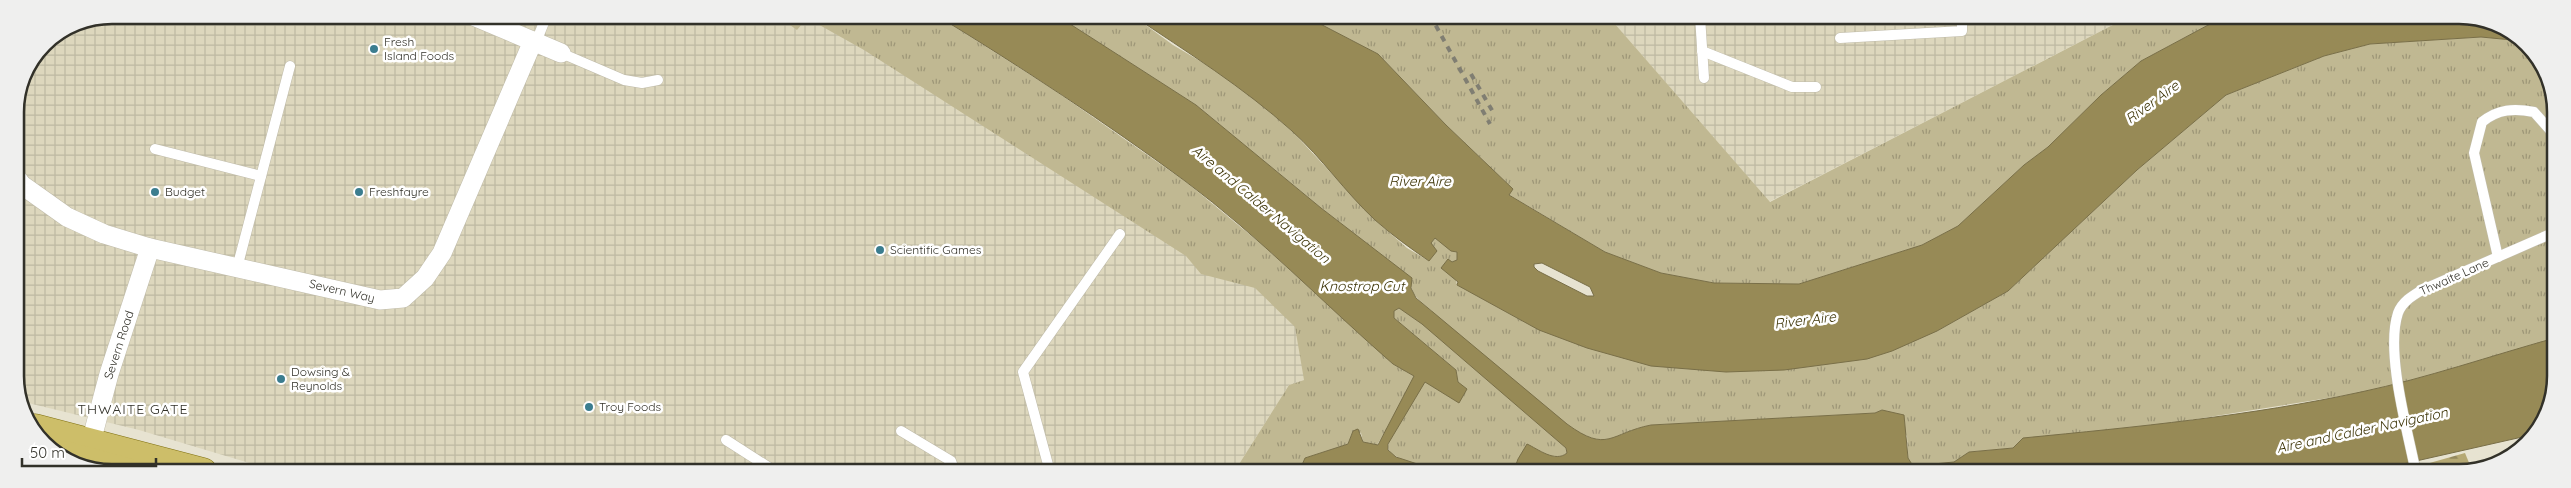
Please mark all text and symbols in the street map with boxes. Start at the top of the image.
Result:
place label: Fresh Island Foods [384,34,455,63]
marker: Fresh Island Foods [368,43,380,55]
water label: River Aire [2122,76,2183,127]
water label: Aire and Calder Navigation [1188,141,1334,268]
water label: River Aire [1389,172,1452,190]
place label: Budget [165,184,205,199]
place label: Freshfayre [369,184,429,199]
marker: Budget [149,186,161,198]
marker: Freshfayre [353,186,365,198]
place label: Scientific Games [890,242,982,257]
marker: Scientific Games [874,244,886,256]
street label: Thwaite Lane [2417,254,2491,299]
street label: Severn Way [308,276,376,305]
water label: Knostrop Cut [1320,277,1407,295]
water label: River Aire [1773,307,1838,333]
street label: Severn Road [100,309,137,381]
place label: Dowsing & Reynolds [291,364,350,393]
marker: Dowsing & Reynolds [275,373,287,385]
place label: Troy Foods [599,399,662,414]
district label: THWAITE GATE [77,400,189,418]
marker: Troy Foods [583,401,595,413]
water label: Aire and Calder Navigation [2275,403,2450,457]
scale bar [22,436,156,468]
text: 50 m [30,443,65,462]

